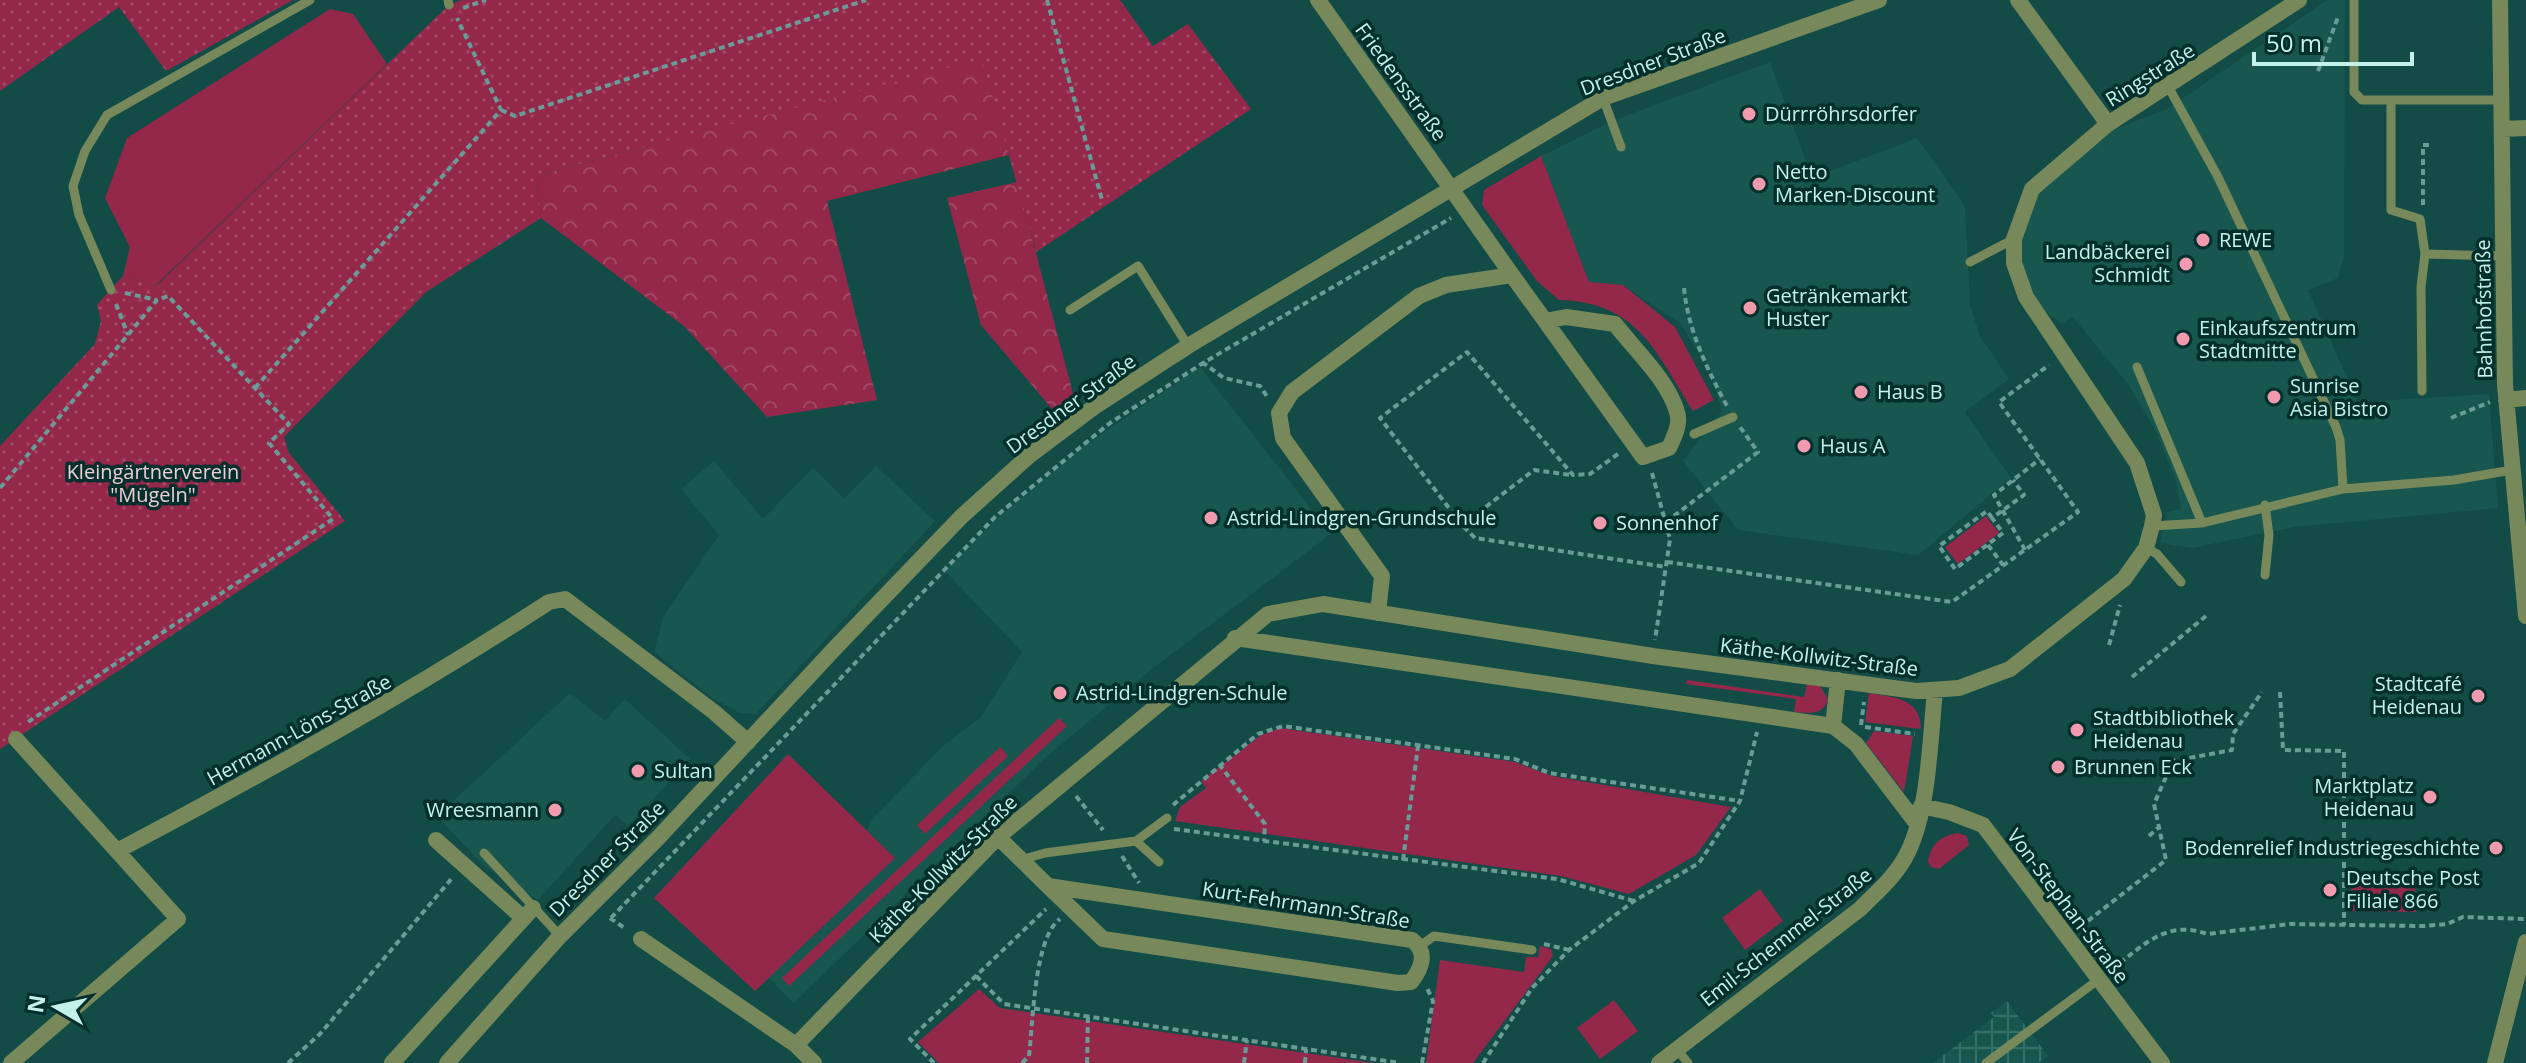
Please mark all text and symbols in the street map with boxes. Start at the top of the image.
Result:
scale bar [2254,16,2412,66]
street label: Friedensstraße [1349,17,1453,146]
street label: Dresdner Straße [1576,21,1729,102]
text: 50 m [2266,26,2322,59]
street label: Ringstraße [2100,37,2199,113]
place label: Dürrröhrsdorfer [1765,100,1917,127]
marker: Dürrröhrsdorfer [1740,105,1758,123]
place label: Netto Marken-Discount [1775,158,1935,208]
marker: Netto Marken-Discount [1750,175,1768,193]
place label: REWE [2219,226,2272,253]
marker: REWE [2194,231,2212,249]
place label: Landbäckerei Schmidt [2045,238,2170,288]
street label: Bahnhofstraße [2469,239,2498,379]
marker: Landbäckerei Schmidt [2177,255,2195,273]
place label: Getränkemarkt Huster [1766,282,1908,332]
marker: Getränkemarkt Huster [1741,299,1759,317]
place label: Einkaufszentrum Stadtmitte [2199,314,2357,364]
marker: Einkaufszentrum Stadtmitte [2174,330,2192,348]
street label: Dresdner Straße [1001,348,1141,460]
place label: Sunrise Asia Bistro [2290,372,2388,422]
place label: Haus B [1877,378,1943,405]
marker: Haus B [1852,383,1870,401]
marker: Sunrise Asia Bistro [2265,388,2283,406]
place label: Haus A [1820,432,1886,459]
marker: Haus A [1795,437,1813,455]
park label: Kleingärtnerverein "Mügeln" [67,458,239,508]
place label: Astrid-Lindgren-Grundschule [1227,504,1497,531]
marker: Astrid-Lindgren-Grundschule [1202,509,1220,527]
place label: Sonnenhof [1616,509,1719,536]
marker: Sonnenhof [1591,514,1609,532]
street label: Käthe-Kollwitz-Straße [1718,631,1920,682]
street label: Hermann-Löns-Straße [202,668,396,791]
place label: Stadtcafé Heidenau [2372,670,2462,720]
place label: Astrid-Lindgren-Schule [1076,679,1288,706]
marker: Astrid-Lindgren-Schule [1051,684,1069,702]
marker: Stadtcafé Heidenau [2469,687,2487,705]
place label: Stadtbibliothek Heidenau [2093,704,2235,754]
marker: Stadtbibliothek Heidenau [2068,721,2086,739]
place label: Brunnen Eck [2074,753,2192,780]
place label: Sultan [654,757,713,784]
marker: Brunnen Eck [2049,758,2067,776]
marker: Sultan [629,762,647,780]
place label: Marktplatz Heidenau [2314,772,2414,822]
marker: Marktplatz Heidenau [2421,788,2439,806]
street label: Käthe-Kollwitz-Straße [863,789,1023,949]
street label: Dresdner Straße [543,795,671,923]
place label: Wreesmann [426,796,539,823]
marker: Wreesmann [546,801,564,819]
street label: Von-Stephan-Straße [2001,823,2136,989]
place label: Bodenrelief Industriegeschichte [2184,834,2480,861]
marker: Bodenrelief Industriegeschichte [2487,839,2505,857]
street label: Emil-Schemmel-Straße [1694,861,1877,1012]
place label: Deutsche Post Filiale 866 [2346,864,2480,914]
street label: Kurt-Fehrmann-Straße [1200,875,1412,934]
marker: Deutsche Post Filiale 866 [2321,881,2339,899]
north arrow [16,967,96,1047]
text: N [19,993,51,1015]

